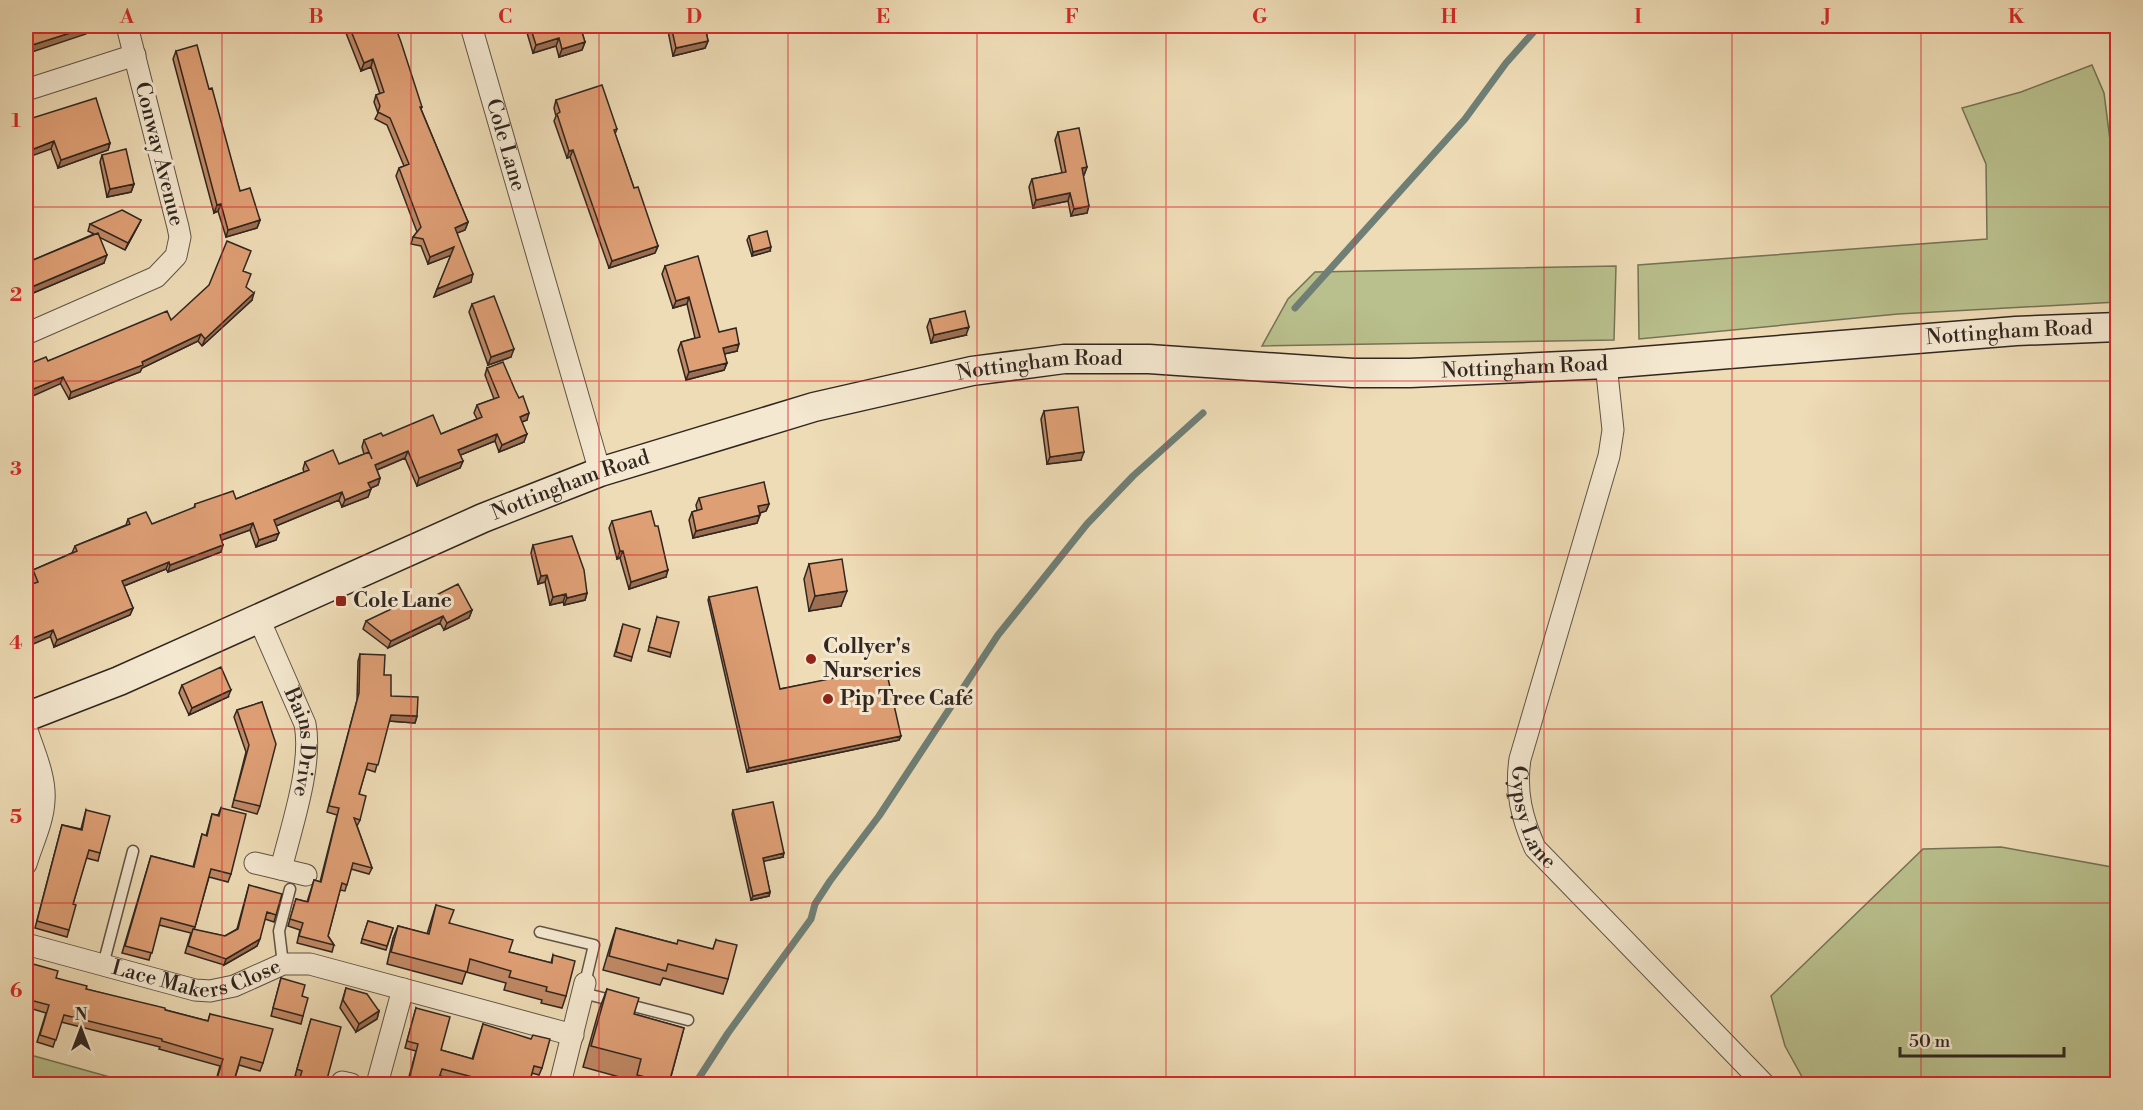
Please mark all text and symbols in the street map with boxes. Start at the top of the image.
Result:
text: A [119,5,135,30]
text: B [308,5,324,30]
text: C [498,5,512,30]
text: D [686,5,702,30]
text: E [876,5,890,30]
text: F [1065,5,1079,30]
text: G [1252,5,1268,30]
text: H [1441,5,1458,30]
text: I [1634,5,1642,30]
text: J [1820,5,1831,30]
text: K [2008,5,2025,30]
street label: Conway Avenue [129,79,189,229]
street label: Cole Lane [480,96,531,194]
text: 1 [11,109,21,134]
text: 2 [10,283,22,308]
street label: Nottingham Road [1925,315,2093,351]
street label: Nottingham Road [954,345,1123,387]
street label: Nottingham Road [1441,351,1609,385]
street label: Nottingham Road [488,445,653,526]
text: 3 [10,457,22,482]
place label: Cole Lane [353,588,452,614]
marker: Cole Lane [334,594,348,608]
text: 4 [9,631,23,656]
place label: Collyer's Nurseries [823,634,921,684]
marker: Collyer's Nurseries [804,652,818,666]
street label: Bains Drive [277,683,320,799]
place label: Pip Tree Café [840,686,973,712]
marker: Pip Tree Café [821,692,835,706]
street label: Gypsy Lane [1505,765,1562,875]
text: 5 [10,805,22,830]
street label: Lace Makers Close [108,951,284,977]
text: Lace Makers Close [109,954,285,1004]
text: 6 [10,979,23,1004]
north arrow [51,999,111,1059]
text: N [75,1005,88,1025]
scale bar [1900,1020,2064,1058]
text: 50 m [1909,1030,1951,1053]

